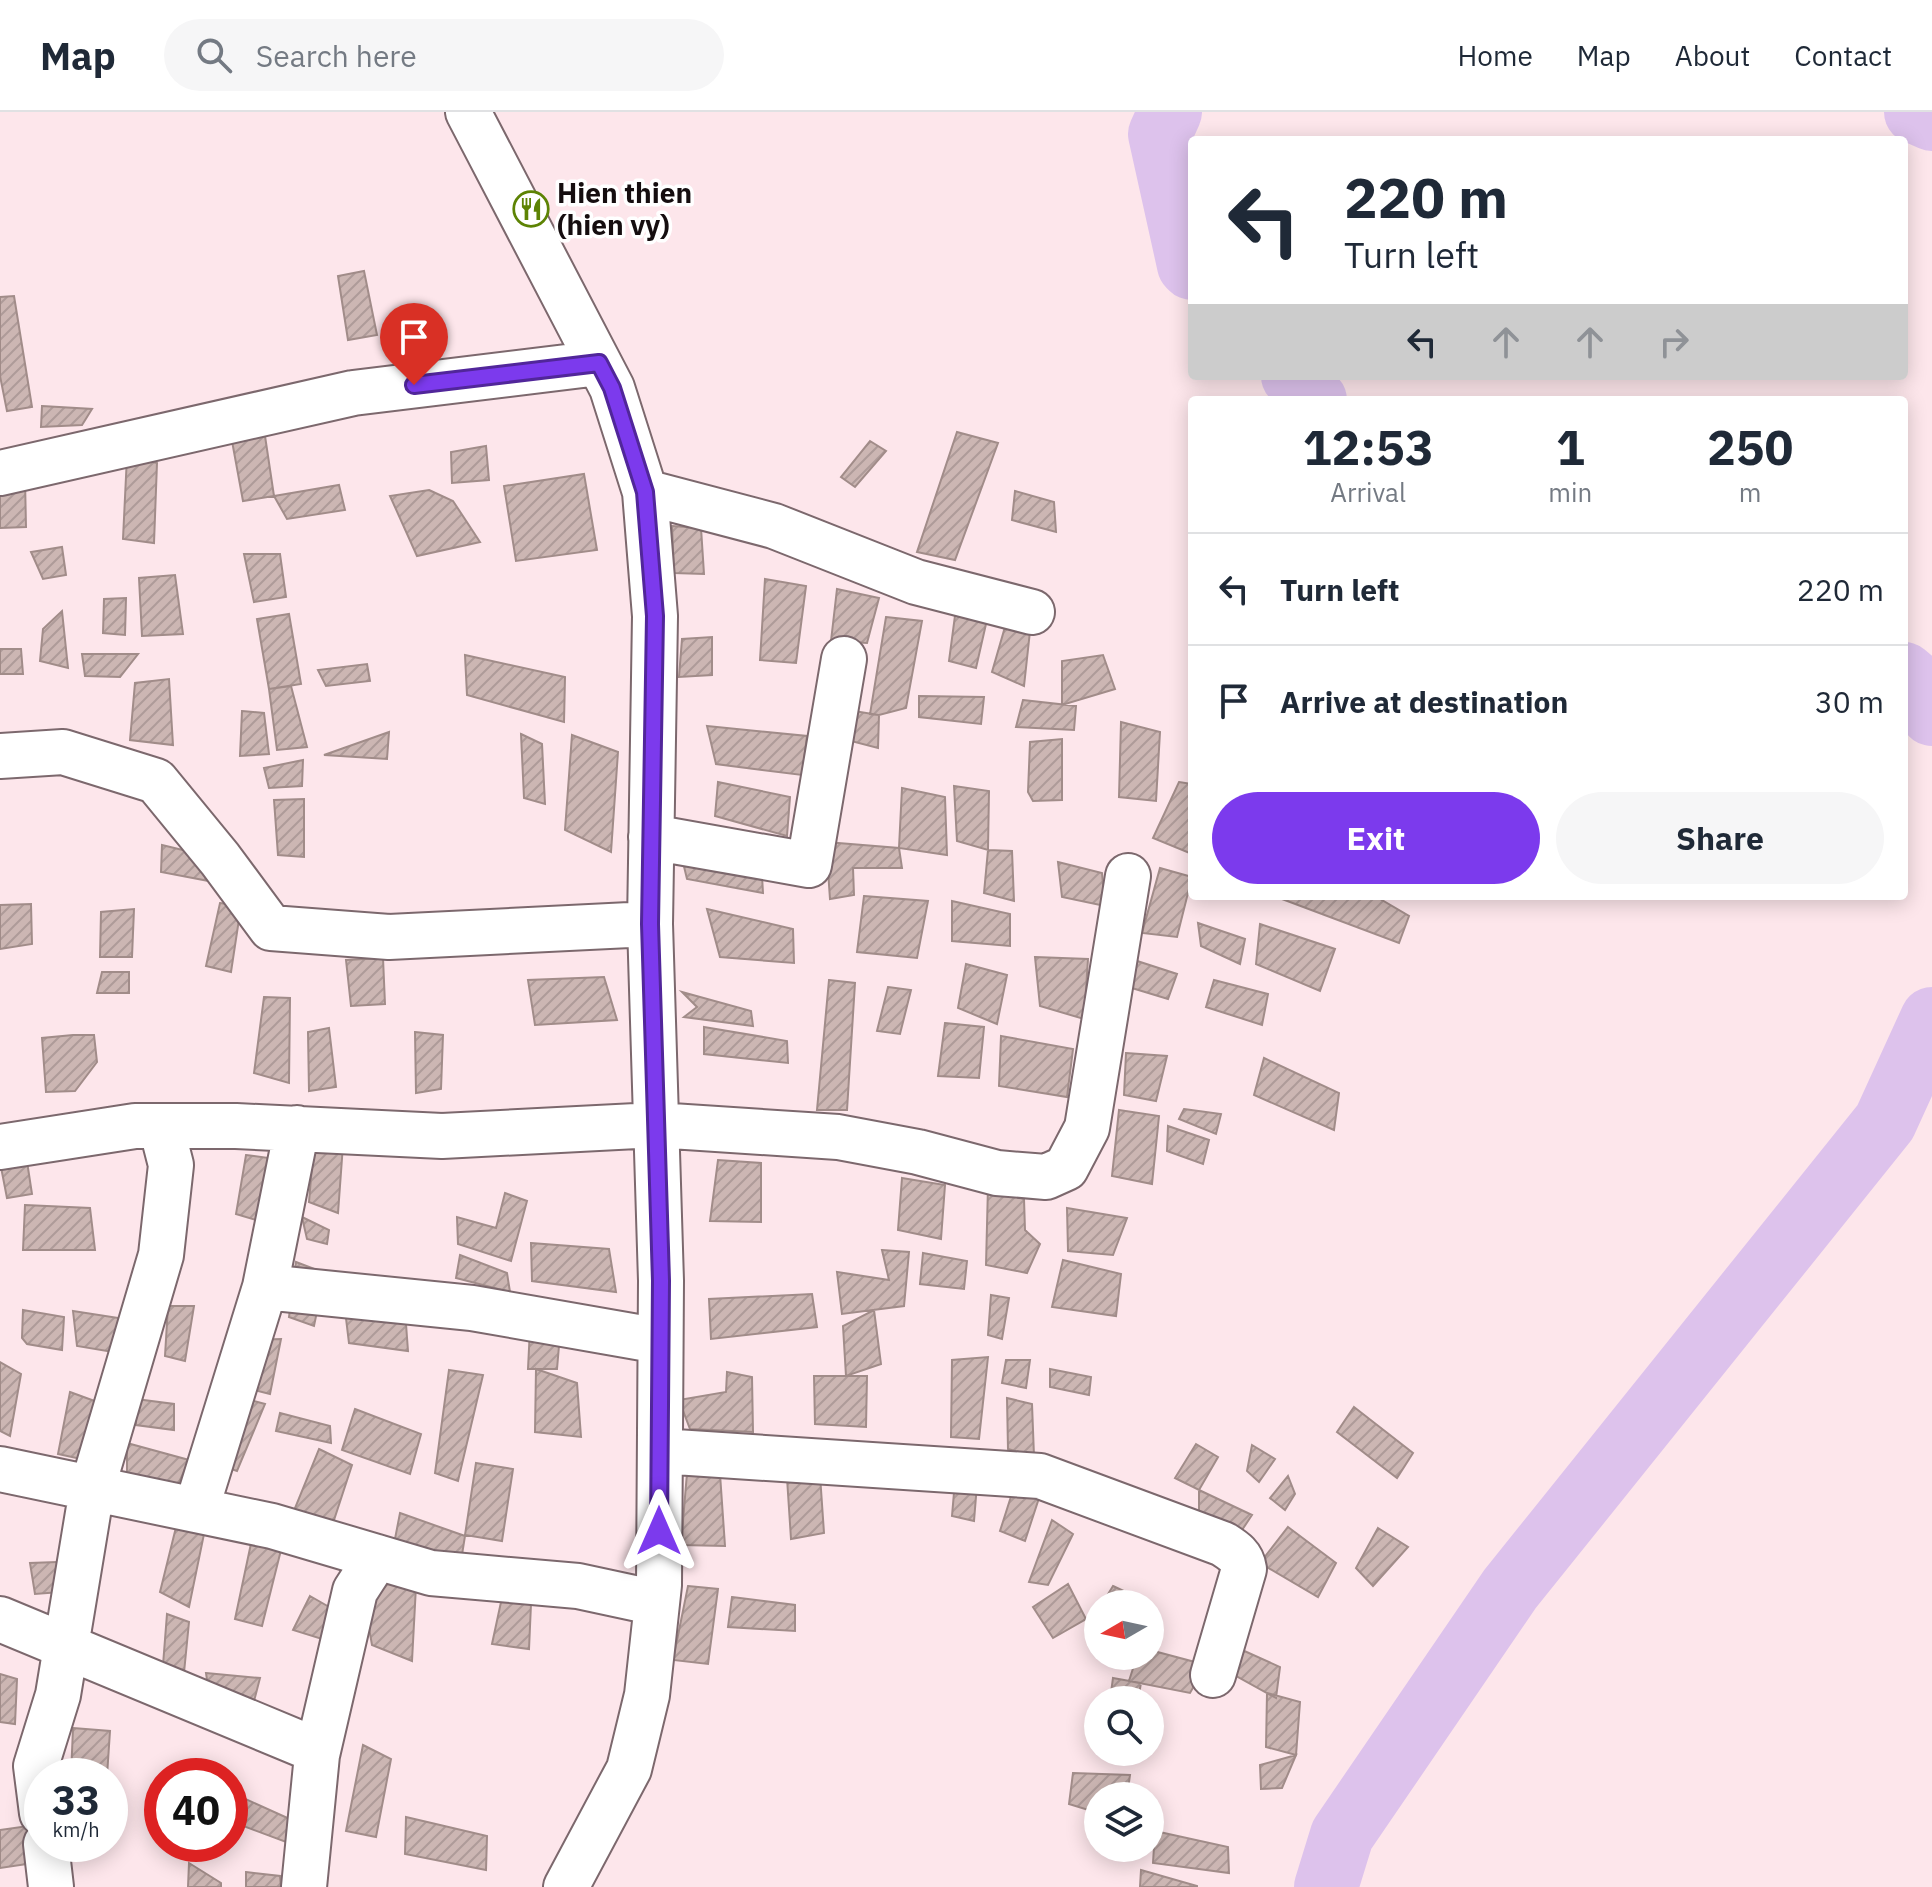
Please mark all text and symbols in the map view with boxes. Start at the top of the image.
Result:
search box [164,19,724,91]
text: Map [40,31,116,80]
icon: search [192,33,236,77]
text: Search here [256,36,417,75]
text: Home [1457,37,1533,74]
text: Map [1577,37,1631,74]
text: About [1675,37,1750,74]
text: Contact [1794,37,1892,74]
text: 220 m [1344,161,1508,233]
icon: left [1212,168,1316,272]
place label: Hien thien (hien vy) [557,174,692,243]
restaurant icon: Hien thien (hien vy) [512,190,550,228]
text: Turn left [1344,231,1479,278]
pin [380,303,448,385]
icon: arrive [392,315,436,359]
icon: left [1400,320,1444,364]
icon: ahead [1484,320,1528,364]
icon: ahead [1568,320,1612,364]
icon: right [1652,320,1696,364]
text: 12:53 [1303,416,1434,478]
text: 1 [1556,416,1585,478]
text: 250 [1707,416,1793,478]
text: Arrival [1330,475,1406,509]
text: min [1548,475,1592,509]
text: m [1739,475,1761,509]
icon: left [1212,567,1256,611]
text: Turn left [1280,570,1399,609]
text: 220 m [1797,570,1884,609]
icon: arrive [1212,679,1256,723]
text: Arrive at destination [1280,682,1568,721]
text: 30 m [1815,682,1884,721]
button: Exit [1212,792,1540,884]
button: Share [1556,792,1884,884]
position arrow [617,1489,701,1573]
north arrow [1084,1590,1164,1670]
map controls [1084,1590,1164,1862]
button: search [1084,1686,1164,1766]
speed limit sign: 40 [144,1758,248,1862]
text: 33 [52,1774,100,1826]
button: layers [1084,1782,1164,1862]
text: km/h [52,1816,100,1843]

